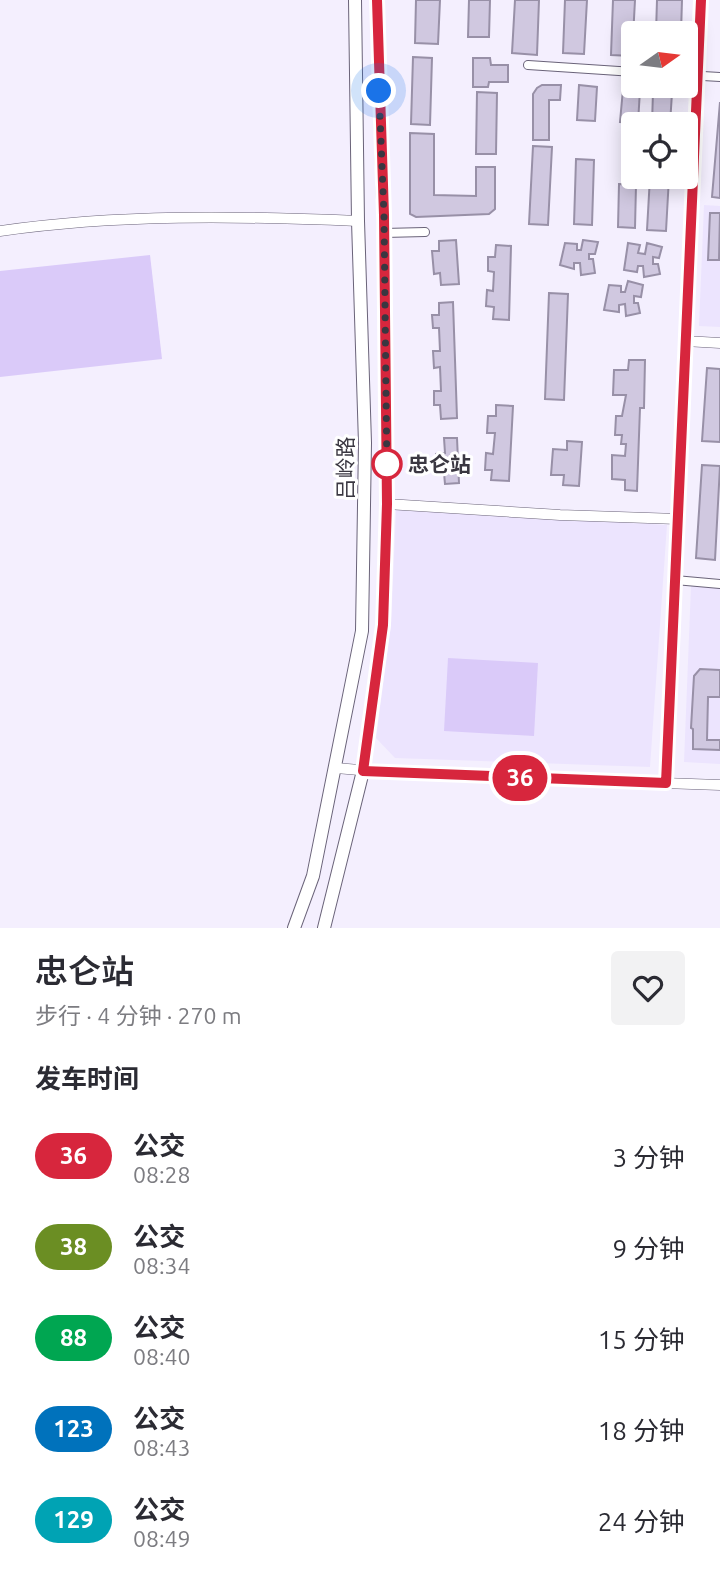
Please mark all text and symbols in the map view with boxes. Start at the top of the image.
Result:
north arrow [621,21,698,98]
map controls [621,21,698,189]
your location [361,73,396,108]
button: locate [621,112,698,189]
street label: 吕岭路 [333,437,357,500]
marker: 忠仑站 [372,449,402,479]
place label: 忠仑站 [408,452,471,476]
line badge: 36 [489,755,552,801]
text: 36 [506,764,534,791]
button: heart [611,951,685,1025]
text: 忠仑站 [35,952,134,989]
text: 步行 · 4 分钟 · 270 m [35,1003,242,1028]
text: 发车时间 [35,1064,139,1093]
text: 公交 [133,1131,185,1160]
text: 36 [60,1142,87,1169]
text: 3 分钟 [612,1143,685,1172]
text: 08:28 [133,1162,191,1187]
text: 公交 [133,1222,185,1251]
text: 38 [60,1233,87,1260]
text: 9 分钟 [612,1234,685,1263]
text: 08:34 [133,1253,191,1278]
text: 公交 [133,1313,185,1342]
text: 88 [60,1324,87,1351]
text: 15 分钟 [598,1325,685,1354]
text: 08:40 [133,1344,191,1369]
text: 公交 [133,1404,185,1433]
text: 123 [53,1415,94,1442]
text: 18 分钟 [598,1416,685,1445]
text: 08:43 [133,1435,191,1460]
text: 公交 [133,1495,185,1524]
text: 129 [53,1506,94,1533]
text: 24 分钟 [598,1507,685,1536]
text: 08:49 [133,1526,191,1551]

